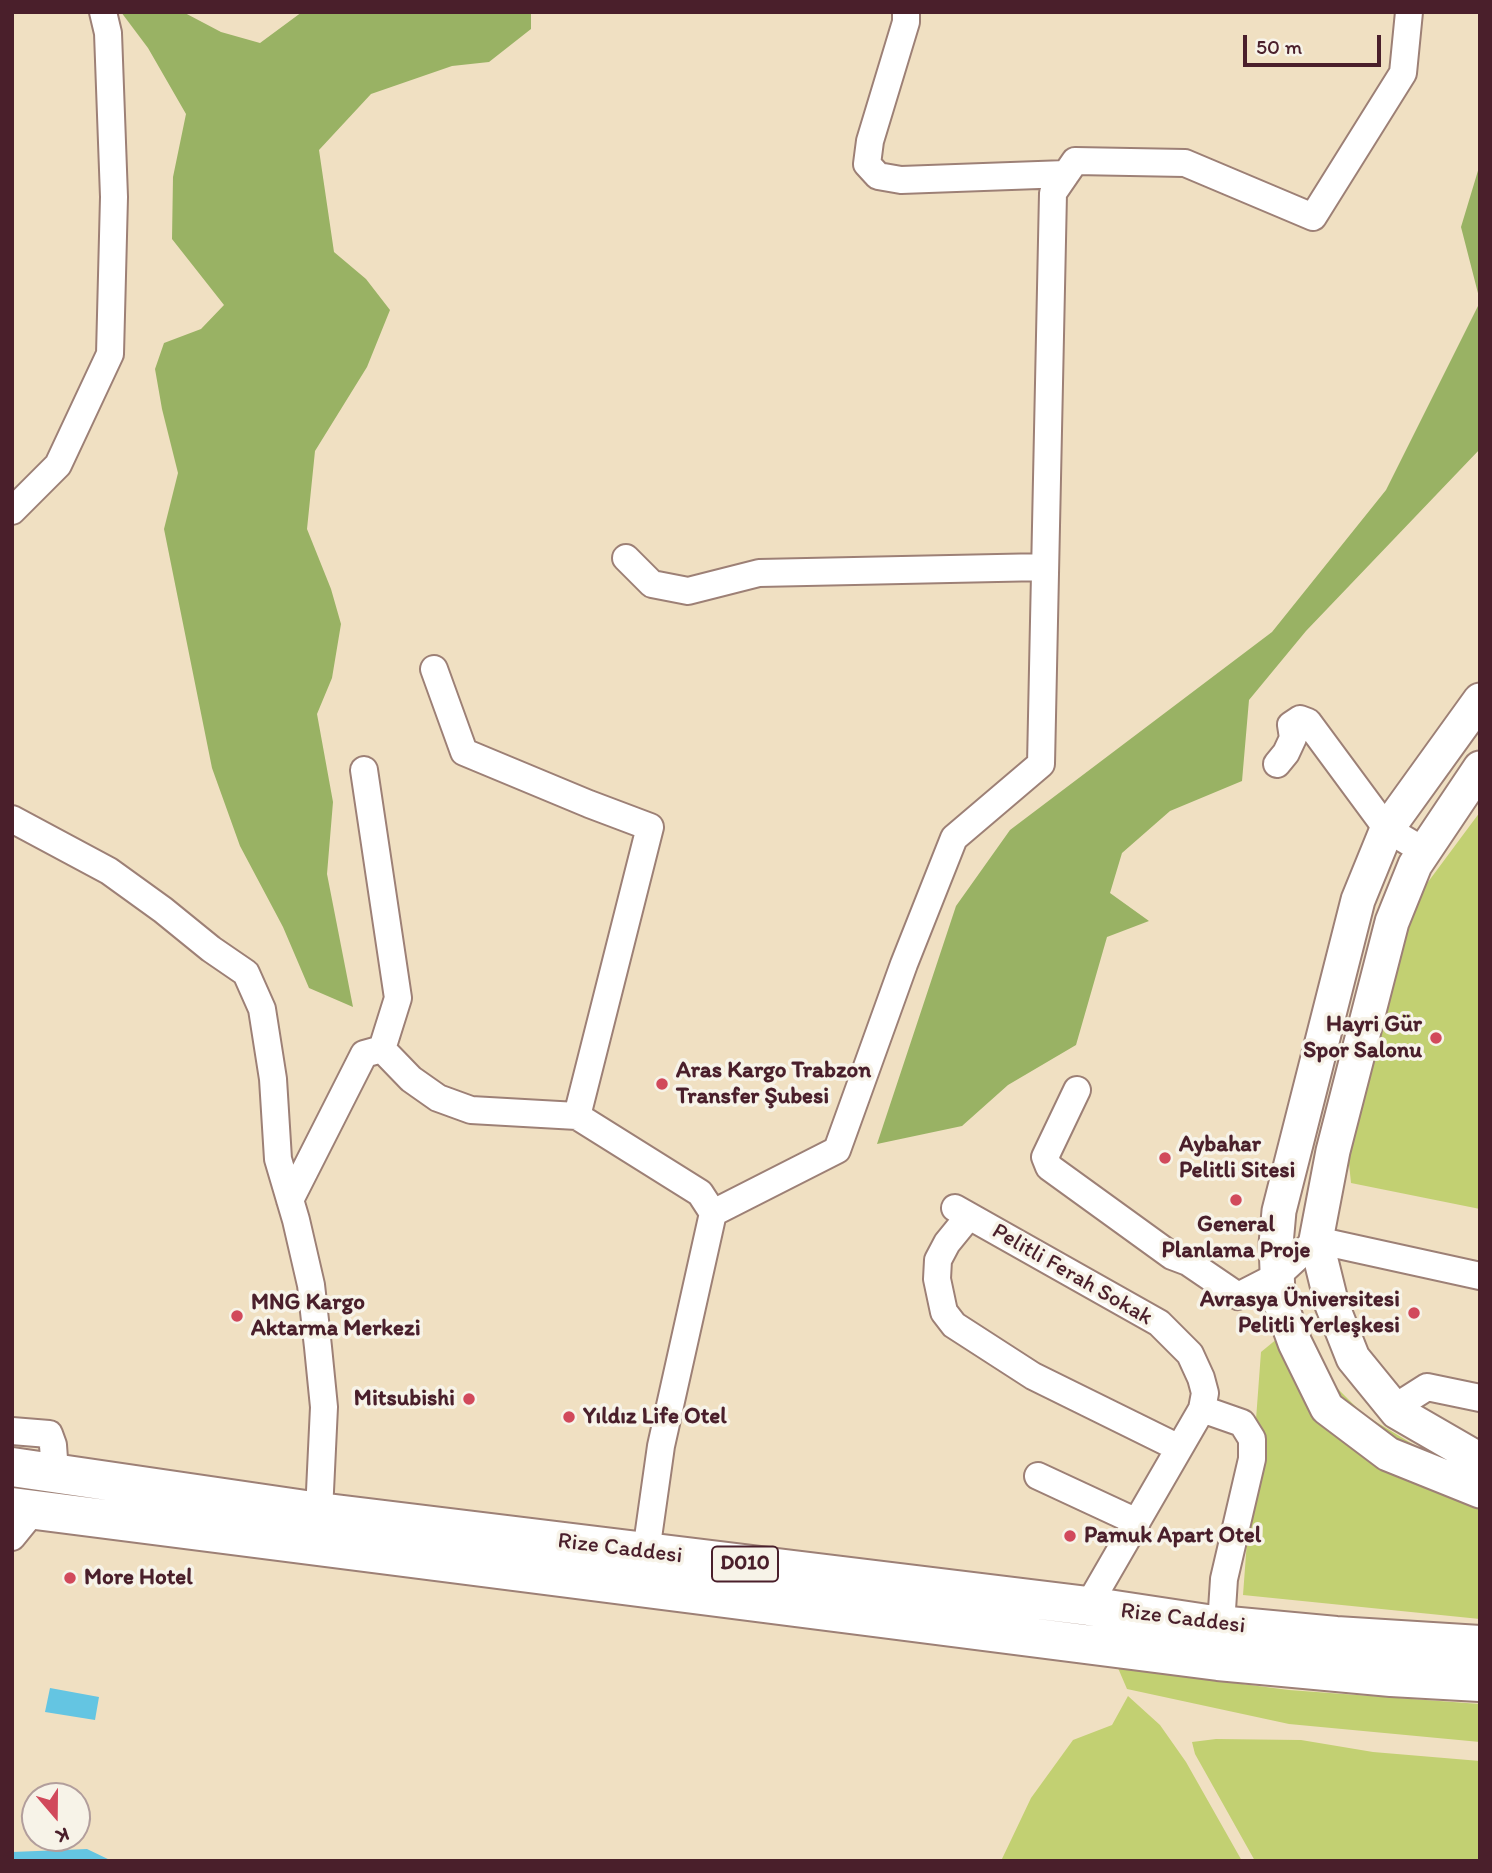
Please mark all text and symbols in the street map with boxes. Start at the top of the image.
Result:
scale bar [1247,21,1385,65]
text: 50 m [1256,34,1302,59]
place label: Hayri Gür Spor Salonu [1303,1011,1422,1065]
marker: Hayri Gür Spor Salonu [1428,1030,1444,1046]
place label: Aras Kargo Trabzon Transfer Şubesi [676,1057,871,1111]
marker: Aras Kargo Trabzon Transfer Şubesi [654,1076,670,1092]
place label: Aybahar Pelitli Sitesi [1179,1131,1295,1185]
marker: Aybahar Pelitli Sitesi [1157,1150,1173,1166]
marker: General Planlama Proje [1228,1192,1244,1208]
place label: General Planlama Proje [1162,1211,1310,1265]
street label: Pelitli Ferah Sokak [987,1218,1157,1332]
place label: Avrasya Üniversitesi Pelitli Yerleşkesi [1200,1286,1400,1340]
place label: MNG Kargo Aktarma Merkezi [251,1289,421,1343]
marker: Avrasya Üniversitesi Pelitli Yerleşkesi [1406,1305,1422,1321]
marker: MNG Kargo Aktarma Merkezi [229,1308,245,1324]
place label: Mitsubishi [354,1385,455,1413]
marker: Mitsubishi [461,1391,477,1407]
place label: Yıldız Life Otel [583,1403,727,1431]
marker: Yıldız Life Otel [561,1409,577,1425]
place label: Pamuk Apart Otel [1084,1522,1261,1550]
street label: Rize Caddesi [556,1528,684,1570]
marker: Pamuk Apart Otel [1062,1528,1078,1544]
road number: D010 [712,1546,778,1582]
place label: More Hotel [84,1564,193,1592]
marker: More Hotel [62,1570,78,1586]
street label: Rize Caddesi [1119,1598,1247,1640]
north arrow [21,1782,91,1852]
text: K [53,1822,72,1848]

